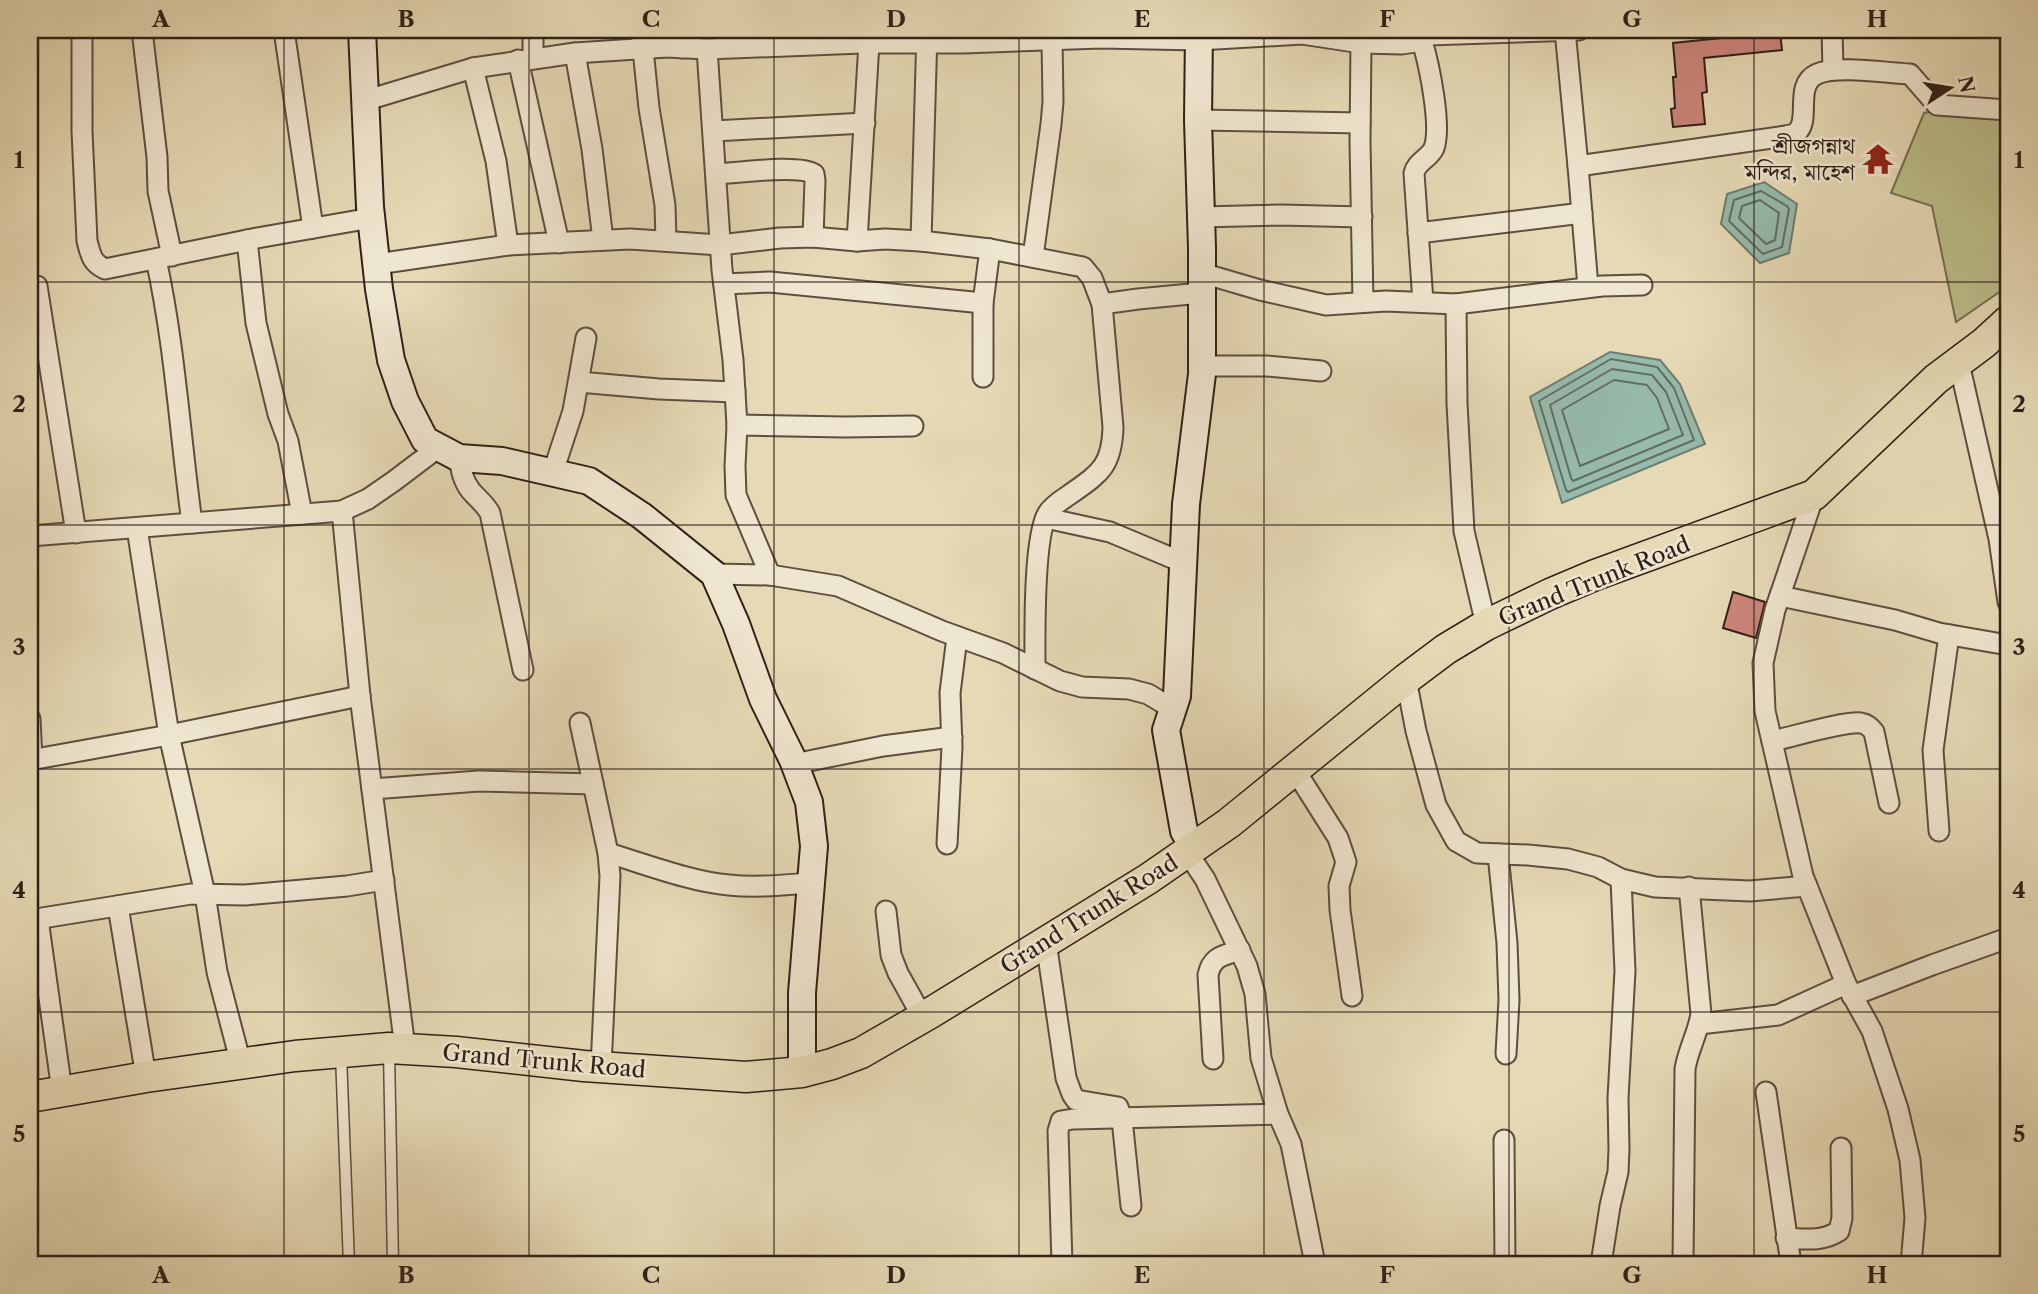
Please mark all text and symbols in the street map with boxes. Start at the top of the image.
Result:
text: A [151,5,171,33]
text: B [397,5,415,33]
text: C [642,5,660,33]
text: D [886,5,906,33]
text: E [1134,5,1150,33]
text: F [1379,5,1395,33]
text: G [1622,5,1642,33]
text: H [1867,5,1888,33]
north arrow [1916,52,1986,122]
text: N [1953,74,1979,95]
place label: শ্রীজগন্নাথ মন্দির, মাহেশ [1744,132,1856,186]
temple icon: শ্রীজগন্নাথ মন্দির, মাহেশ [1861,142,1895,176]
text: 1 [14,146,25,174]
text: 1 [2014,146,2025,174]
text: 2 [12,390,26,418]
text: 2 [2012,390,2026,418]
street label: Grand Trunk Road [1494,530,1694,632]
text: 3 [13,633,26,661]
text: 3 [2013,633,2026,661]
street label: Grand Trunk Road [995,848,1183,980]
text: 4 [12,876,26,904]
text: 4 [2012,876,2026,904]
street label: Grand Trunk Road [441,1038,647,1084]
text: 5 [13,1120,25,1148]
text: 5 [2013,1120,2025,1148]
text: A [151,1261,171,1289]
text: B [397,1261,415,1289]
text: C [642,1261,660,1289]
text: D [886,1261,906,1289]
text: E [1134,1261,1150,1289]
text: F [1379,1261,1395,1289]
text: G [1622,1261,1642,1289]
text: H [1867,1261,1888,1289]

